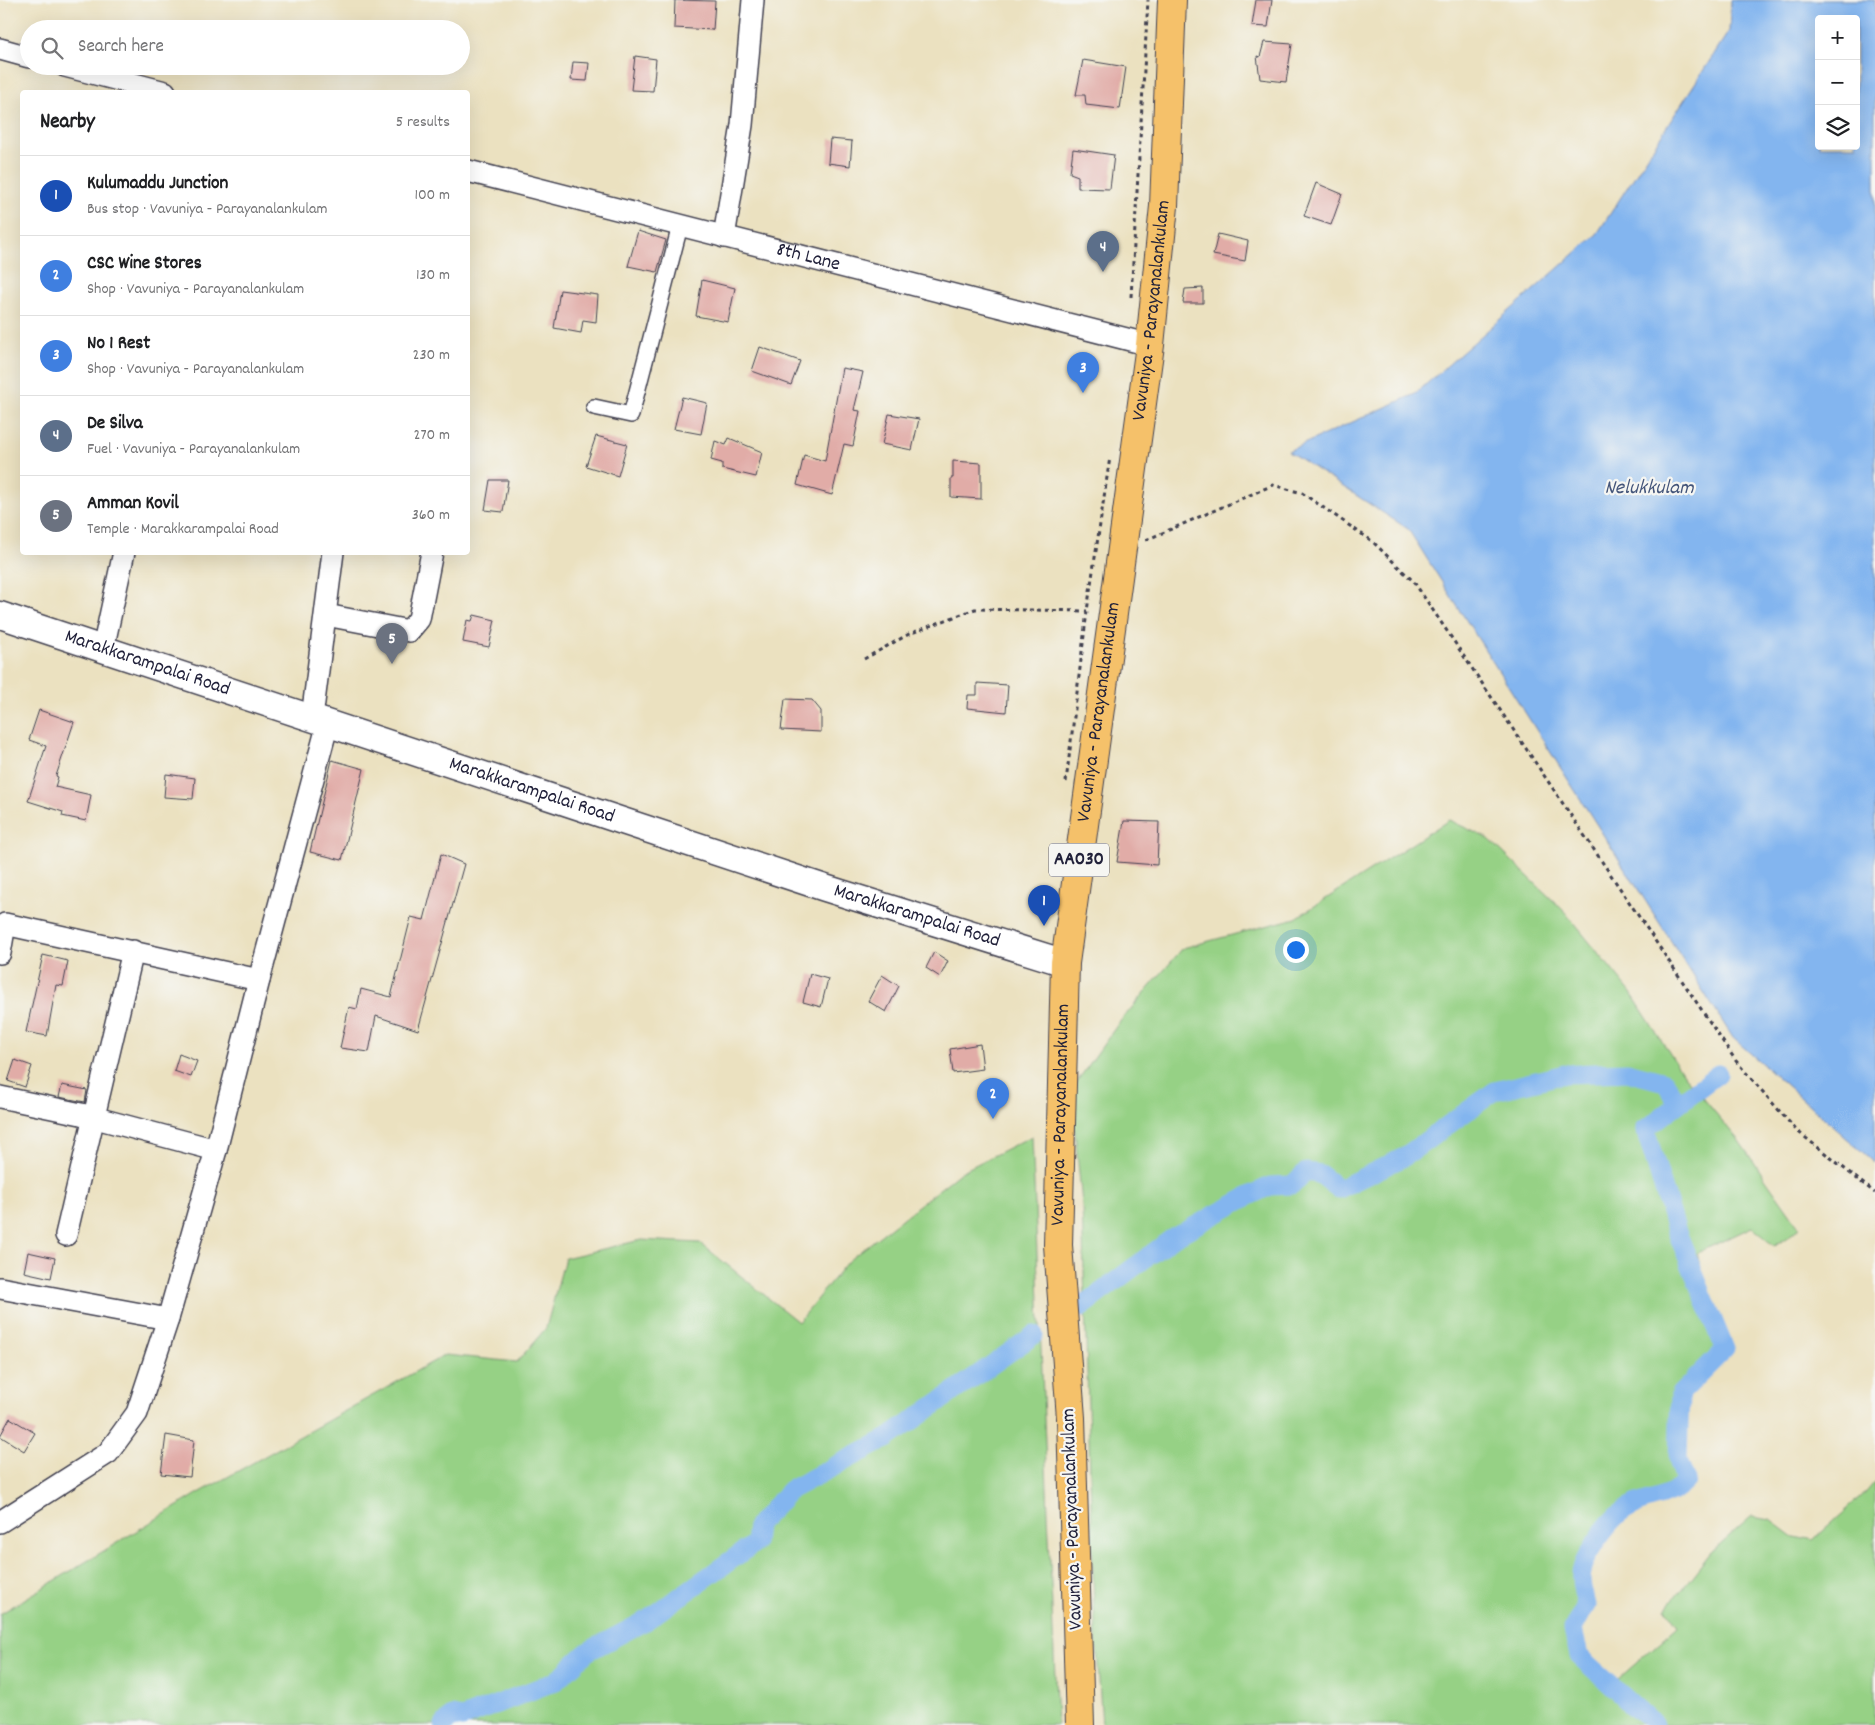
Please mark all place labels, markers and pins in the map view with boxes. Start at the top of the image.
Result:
pin: 4 [1087,231,1119,272]
pin: 3 [1067,352,1099,393]
pin: 5 [376,623,408,664]
pin: 1 [1028,885,1060,926]
pin: 2 [977,1078,1009,1119]

